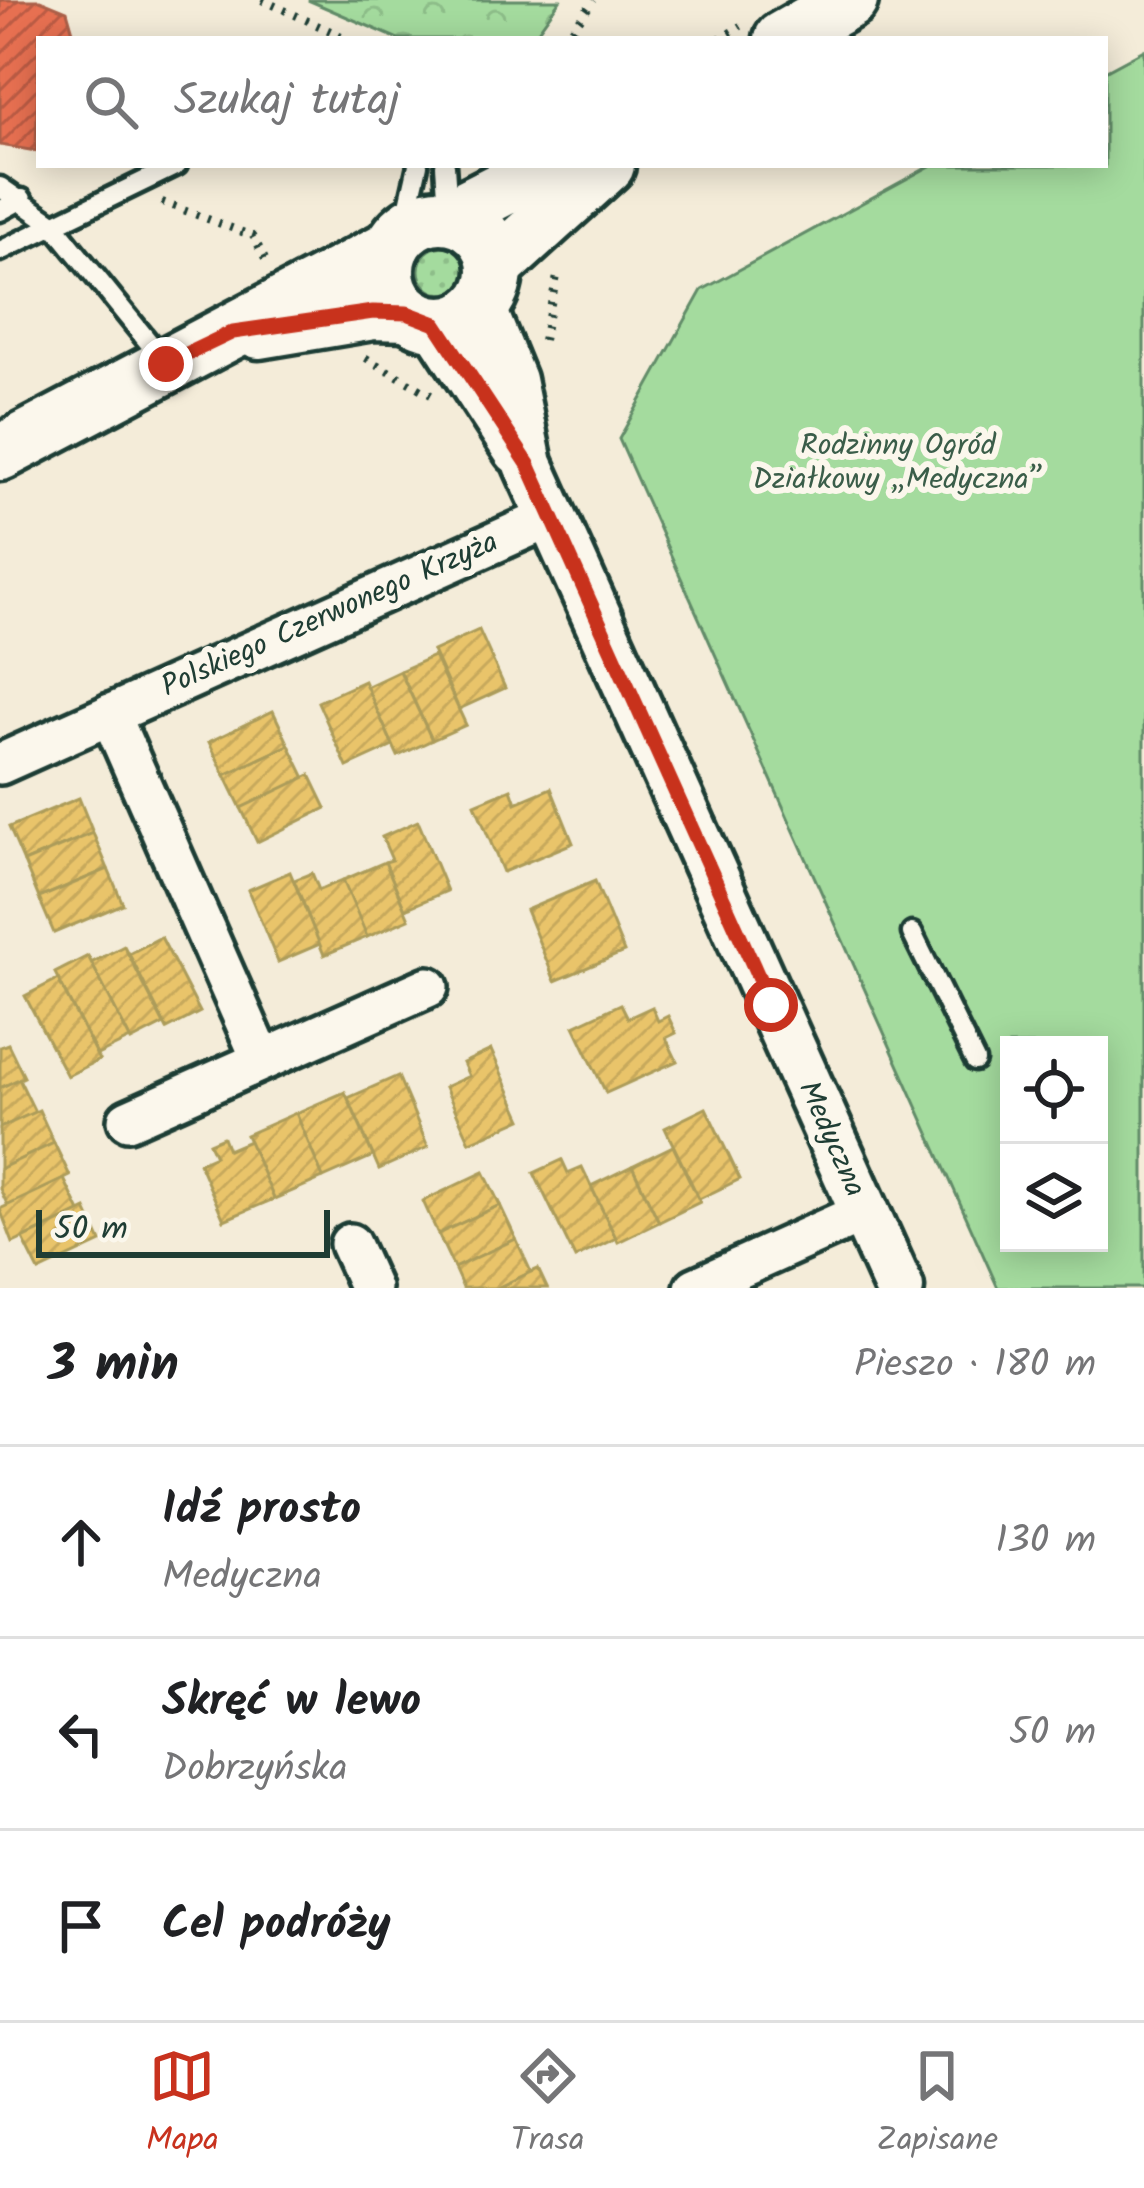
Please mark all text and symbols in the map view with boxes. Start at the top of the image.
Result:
search box [36,36,1108,168]
text: Szukaj tutaj [174,66,400,138]
icon: search [78,69,144,135]
route end [139,337,193,391]
park label: Rodzinny Ogród Działkowy „Medyczna” [753,422,1043,504]
street label: Polskiego Czerwonego Krzyża [154,519,506,711]
route start [744,978,798,1032]
map controls [1000,1036,1108,1252]
button: locate [1000,1036,1108,1144]
street label: Medyczna [784,1073,878,1205]
button: layers [1000,1144,1108,1252]
scale bar [36,1204,330,1257]
text: 50 m [54,1204,128,1257]
text: 3 min [48,1326,179,1407]
text: Pieszo · 180 m [854,1335,1096,1397]
text: Idź prosto [162,1475,361,1547]
icon: ahead [48,1509,114,1575]
text: 130 m [995,1511,1096,1573]
text: Medyczna [162,1547,322,1609]
text: Skręć w lewo [162,1667,421,1739]
icon: left [48,1701,114,1767]
text: 50 m [1009,1703,1096,1765]
text: Dobrzyńska [162,1739,348,1801]
text: Cel podróży [162,1890,391,1962]
icon: arrive [48,1893,114,1959]
tab: Mapa [146,2043,219,2168]
tab: Trasa [511,2043,584,2168]
tab: Zapisane [876,2043,998,2168]

